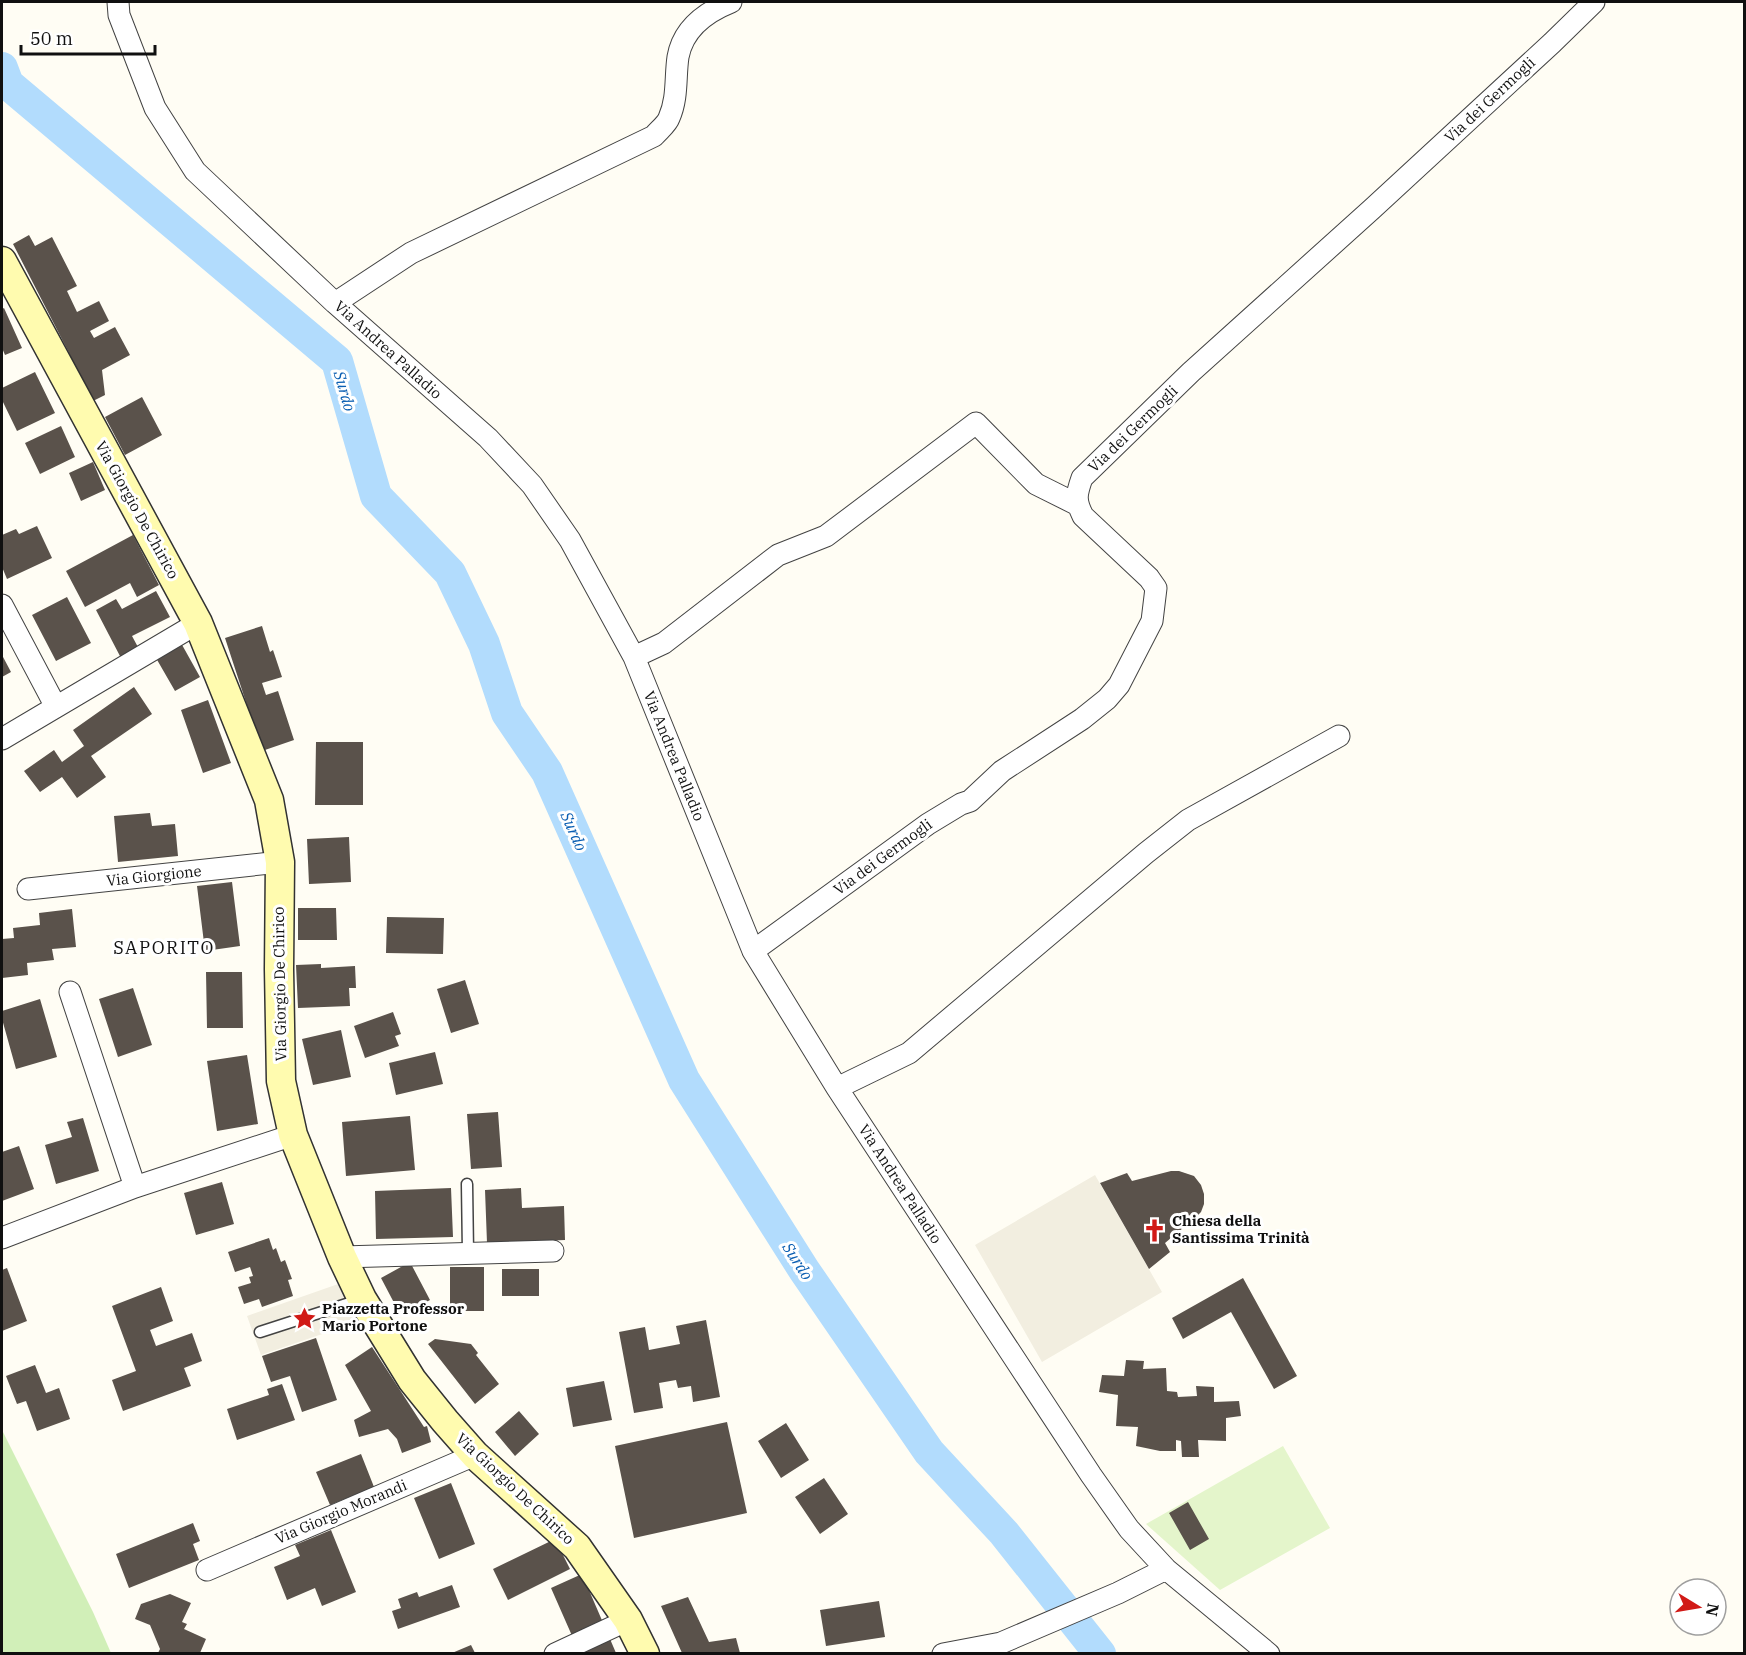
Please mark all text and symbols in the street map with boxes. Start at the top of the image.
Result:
scale bar [21,18,154,56]
text: 50 m [30,27,73,50]
street label: Via dei Germogli [1440,53,1539,147]
street label: Via Andrea Palladio [331,296,446,403]
water label: Surdo [329,368,360,414]
street label: Via dei Germogli [1084,381,1182,476]
street label: Via Giorgio De Chirico [92,437,183,582]
street label: Via Andrea Palladio [640,688,709,824]
water label: Surdo [556,807,592,854]
street label: Via dei Germogli [830,814,936,899]
street label: Via Giorgione [105,861,203,890]
street label: Via Giorgio De Chirico [269,906,290,1062]
district label: SAPORITO [113,936,215,959]
street label: Via Andrea Palladio [855,1121,946,1247]
place label: Chiesa della Santissima Trinità [1172,1211,1310,1247]
church icon: Chiesa della Santissima Trinità [1141,1217,1167,1243]
water label: Surdo [778,1237,818,1284]
place label: Piazzetta Professor Mario Portone [322,1299,465,1335]
place icon: Piazzetta Professor Mario Portone [291,1305,317,1331]
street label: Via Giorgio De Chirico [452,1429,578,1548]
street label: Via Giorgio Morandi [272,1475,410,1548]
north arrow [1668,1577,1728,1637]
text: N [1702,1602,1724,1618]

